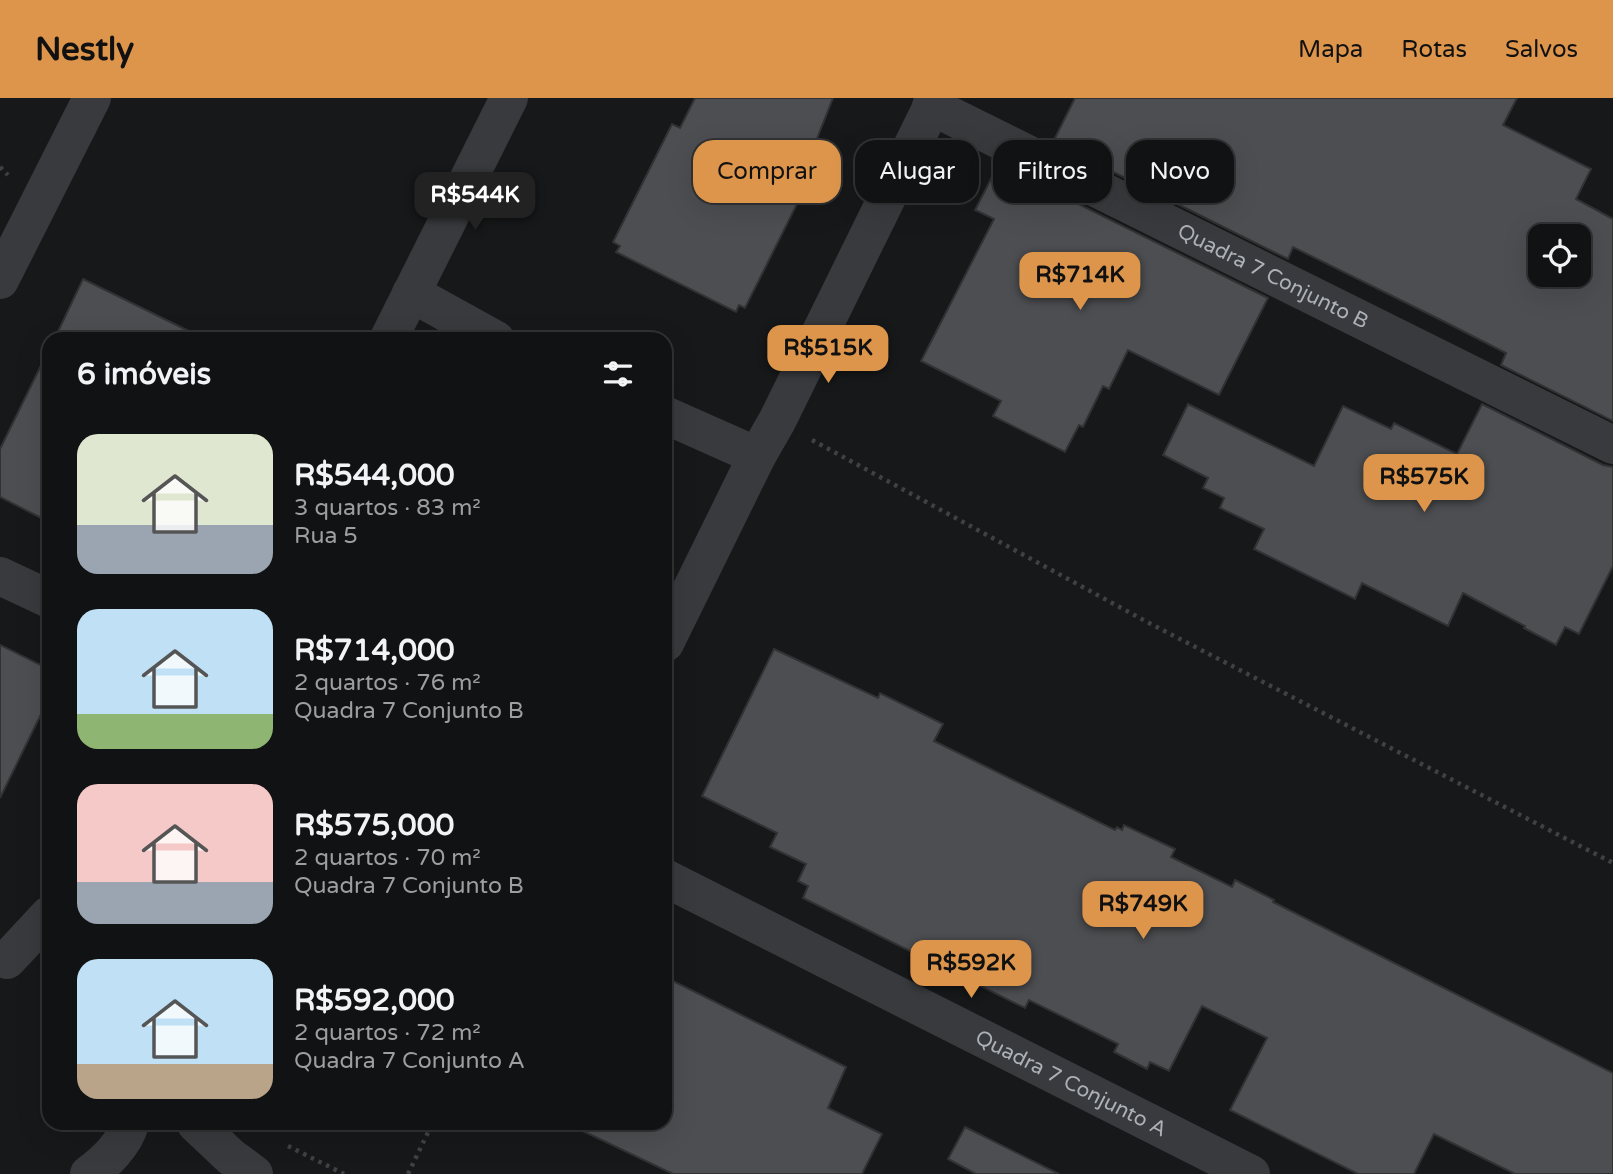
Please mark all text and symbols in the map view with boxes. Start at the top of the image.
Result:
text: Nestly [35,30,134,69]
text: Mapa [1298,35,1363,64]
text: Rotas [1401,35,1467,64]
text: Salvos [1505,35,1578,64]
chip: Comprar [693,140,841,203]
chip: Alugar [855,140,979,203]
chip: Filtros [993,140,1112,203]
chip: Novo [1126,140,1234,203]
pin: R$544K [418,172,532,232]
text: R$544K [430,181,520,209]
street label: Quadra 7 Conjunto B [1173,218,1373,334]
map controls [1528,224,1591,287]
button: locate [1528,224,1591,287]
pin: R$714K [1023,252,1137,312]
text: R$714K [1035,261,1125,289]
pin: R$515K [771,326,885,385]
text: R$515K [783,334,873,362]
icon: filters [599,355,637,393]
text: 6 imóveis [77,356,211,393]
pin: R$575K [1367,454,1481,514]
text: R$544,000 [294,457,455,494]
icon: home [133,462,217,546]
text: R$575K [1379,463,1469,491]
text: 3 quartos · 83 m² [294,494,481,522]
text: Rua 5 [294,522,358,550]
text: R$714,000 [294,632,455,669]
icon: home [133,637,217,721]
text: 2 quartos · 76 m² [294,669,481,697]
text: Quadra 7 Conjunto B [294,697,524,725]
text: R$575,000 [294,807,454,844]
icon: home [133,812,217,896]
text: 2 quartos · 70 m² [294,844,481,872]
text: Quadra 7 Conjunto B [294,872,524,900]
pin: R$749K [1086,882,1200,941]
text: R$749K [1098,890,1188,918]
pin: R$592K [914,940,1028,1000]
text: R$592K [926,949,1016,977]
text: R$592,000 [294,982,455,1019]
icon: home [133,987,217,1071]
text: 2 quartos · 72 m² [294,1019,481,1047]
street label: Quadra 7 Conjunto A [971,1024,1171,1142]
text: Quadra 7 Conjunto A [294,1047,525,1075]

